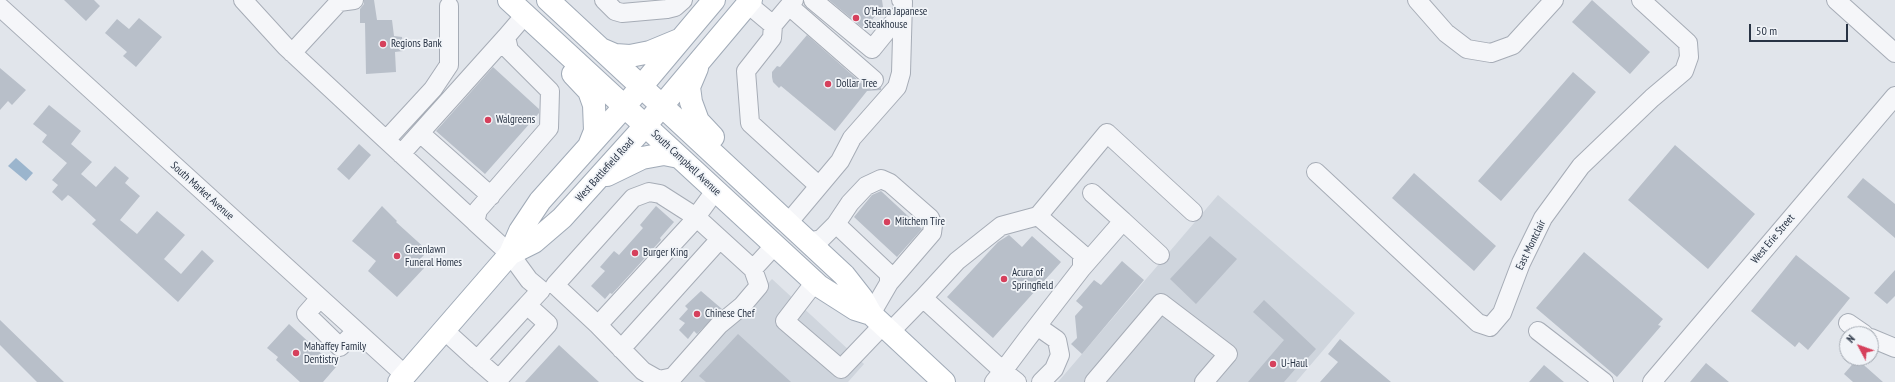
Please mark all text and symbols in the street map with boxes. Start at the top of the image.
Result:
place label: O'Hana Japanese Steakhouse [864,5,927,31]
marker: O'Hana Japanese Steakhouse [851,13,861,23]
scale bar [1751,16,1850,42]
text: 50 m [1756,23,1777,38]
place label: Regions Bank [391,37,442,51]
marker: Regions Bank [378,39,388,49]
place label: Dollar Tree [836,77,877,91]
marker: Dollar Tree [823,79,833,89]
place label: Walgreens [496,113,535,127]
marker: Walgreens [483,115,493,125]
street label: South Campbell Avenue [648,127,724,199]
street label: West Battlefield Road [573,135,637,205]
street label: South Market Avenue [168,159,236,223]
street label: West Erie Street [1749,212,1797,266]
place label: Mitchem Tire [895,215,945,229]
marker: Mitchem Tire [882,217,892,227]
street label: East Montclair [1513,218,1549,272]
place label: Greenlawn Funeral Homes [405,243,462,269]
place label: Burger King [643,246,688,260]
marker: Burger King [630,248,640,258]
marker: Greenlawn Funeral Homes [392,251,402,261]
place label: Acura of Springfield [1012,266,1053,292]
marker: Acura of Springfield [999,274,1009,284]
place label: Chinese Chef [705,307,754,321]
marker: Chinese Chef [692,309,702,319]
north arrow [1839,326,1879,366]
text: N [1843,332,1858,346]
place label: Mahaffey Family Dentistry [304,340,366,366]
marker: Mahaffey Family Dentistry [291,348,301,358]
place label: U-Haul [1281,357,1308,371]
marker: U-Haul [1268,359,1278,369]

